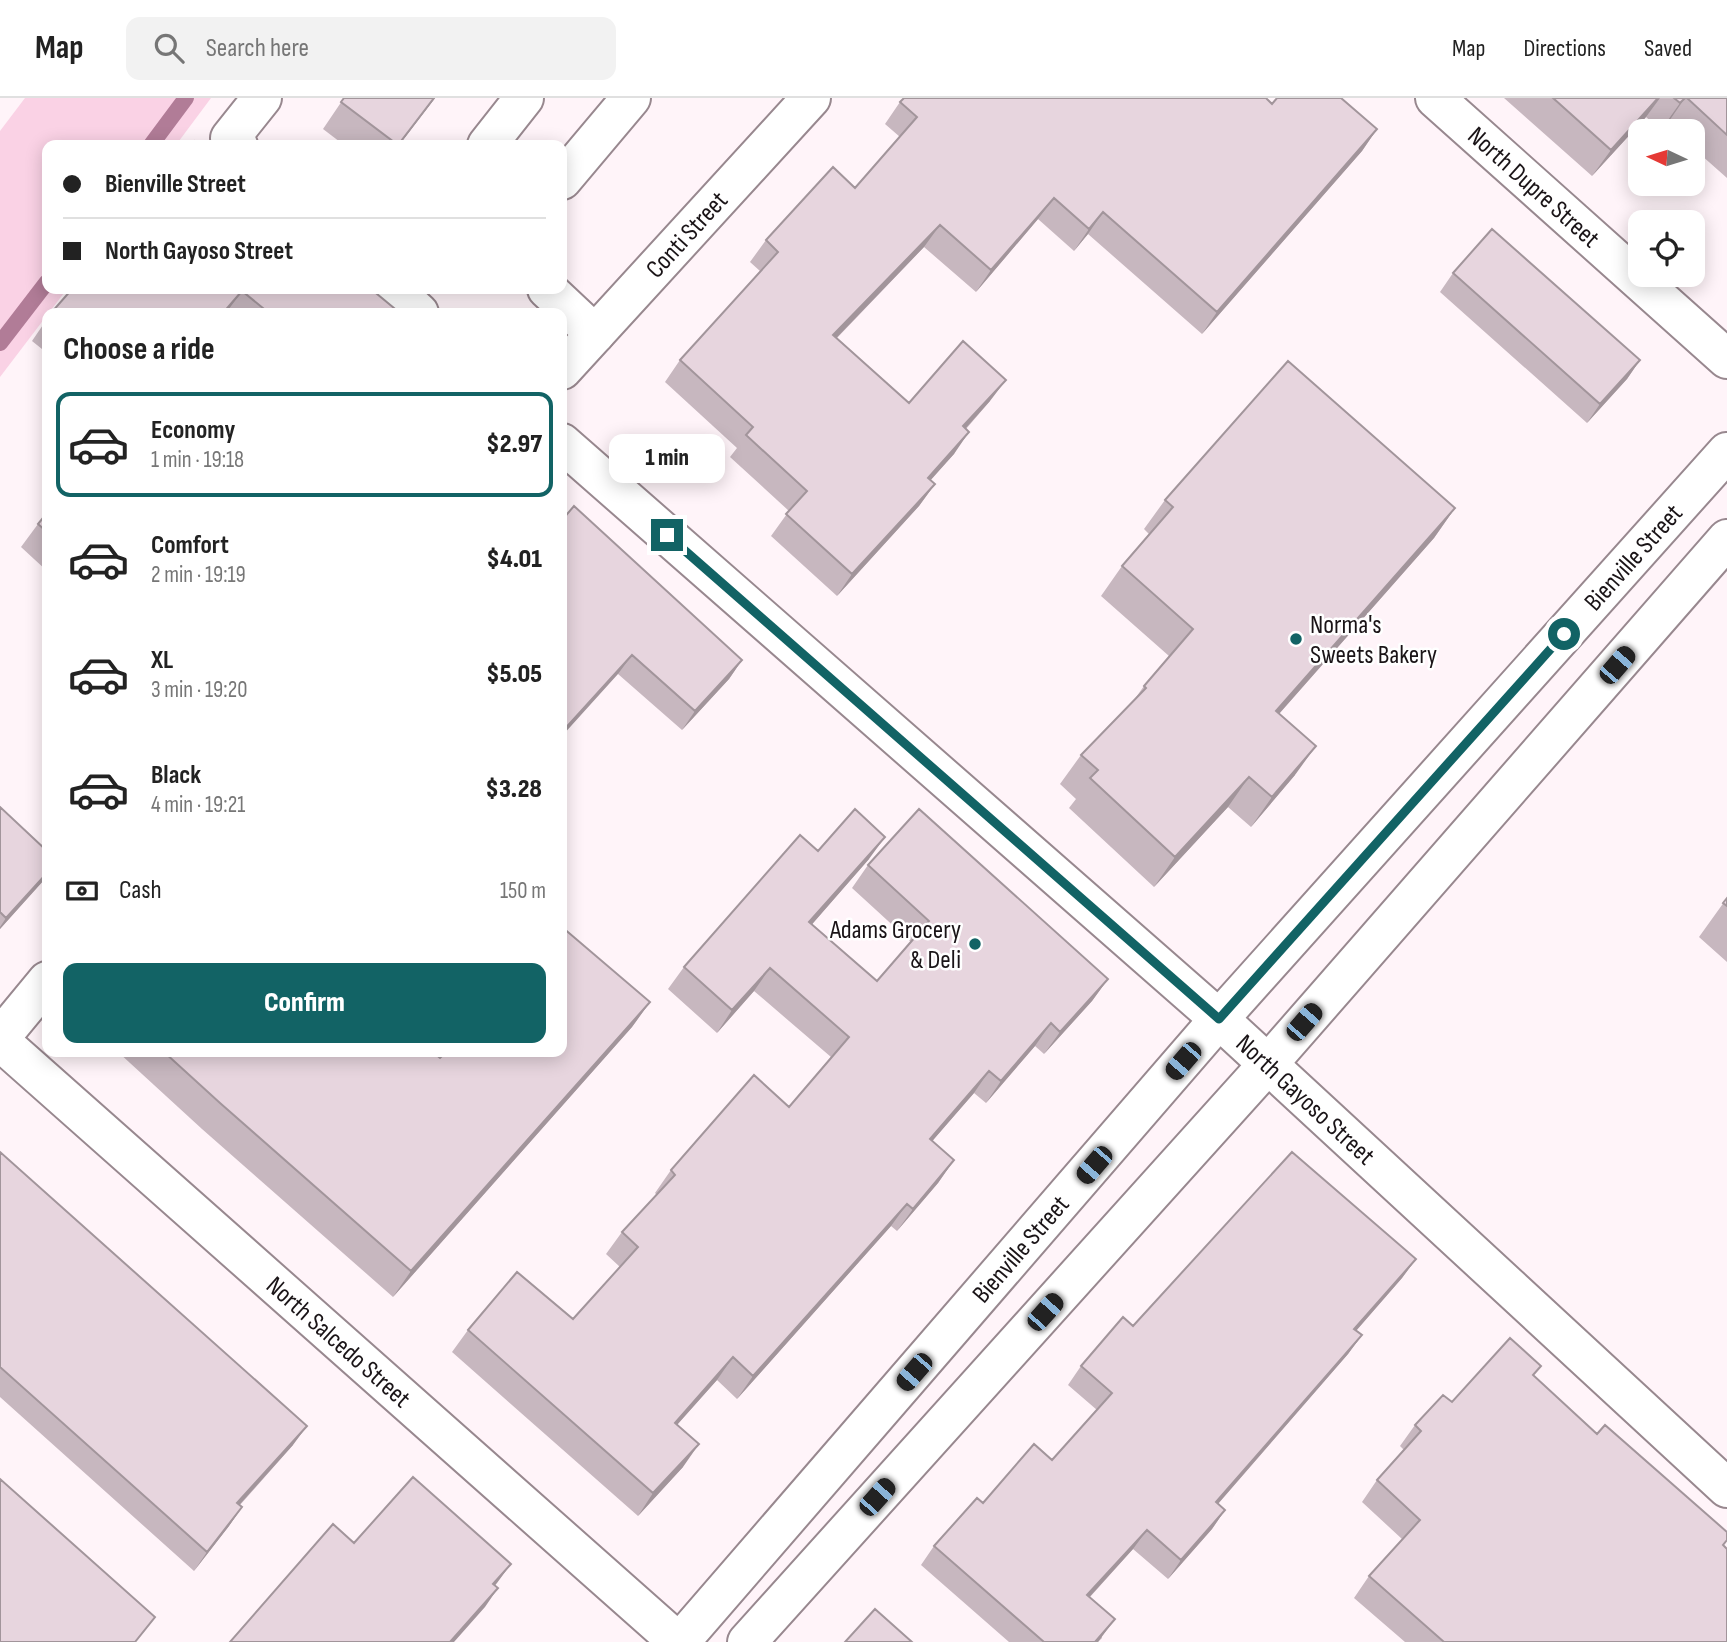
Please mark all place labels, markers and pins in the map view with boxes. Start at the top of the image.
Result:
place label: Norma's Sweets Bakery [1310,610,1437,671]
marker: Norma's Sweets Bakery [1288,631,1304,647]
place label: Adams Grocery & Deli [829,915,961,976]
marker: Adams Grocery & Deli [967,936,983,952]

